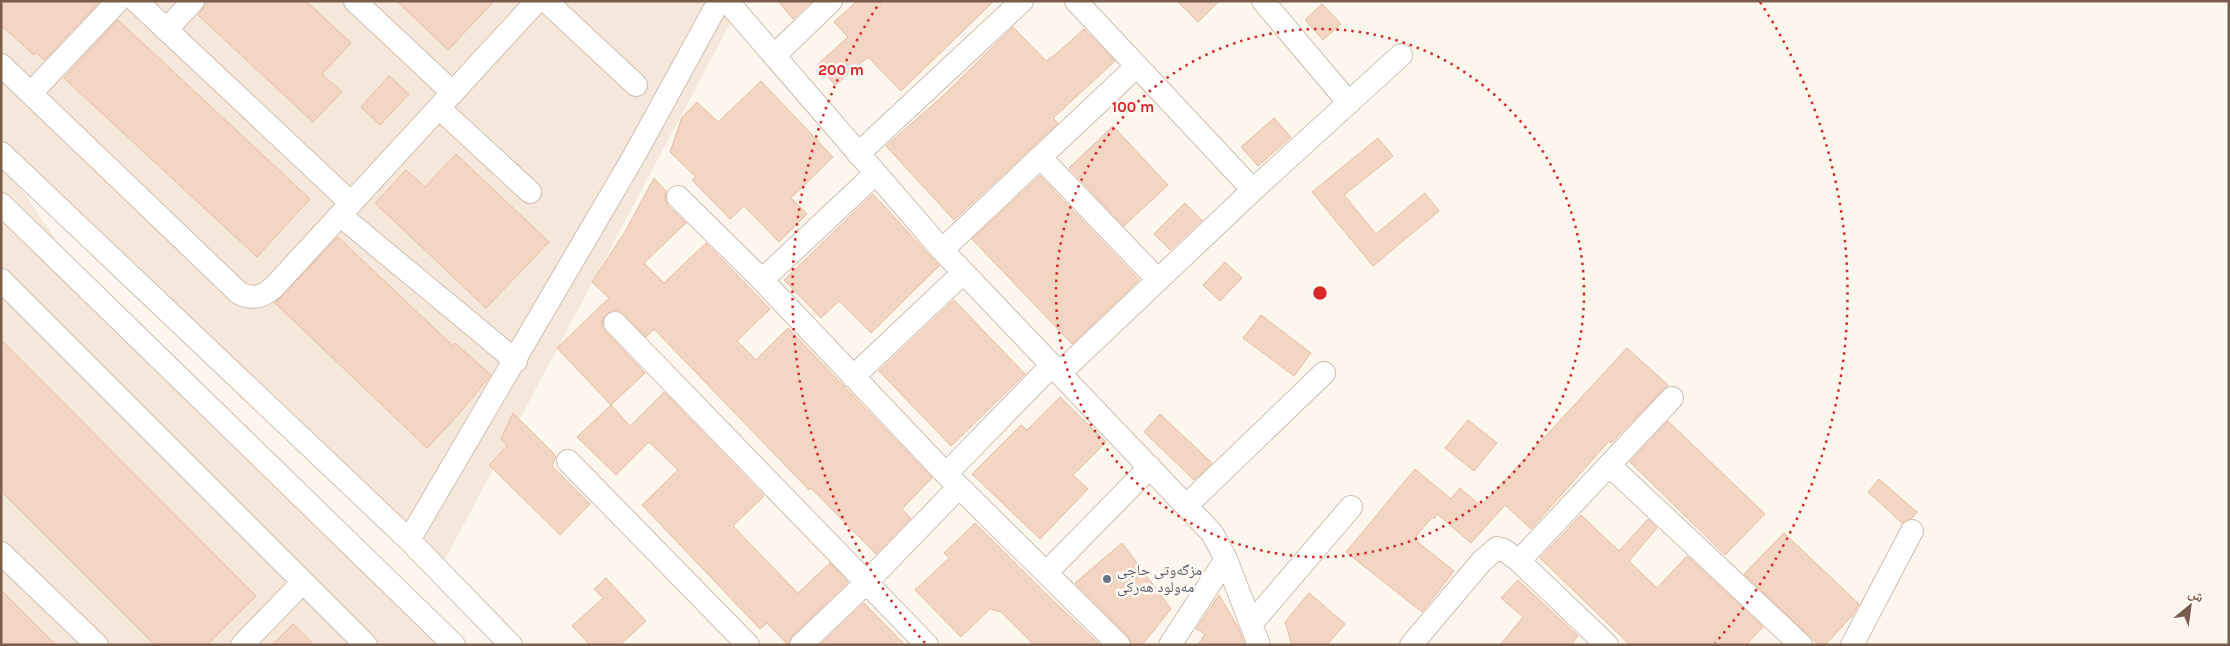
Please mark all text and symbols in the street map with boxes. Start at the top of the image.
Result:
text: 200 m [818,61,864,79]
text: 100 m [1112,98,1154,116]
centre of rings [1311,284,1329,302]
place label: مزگەوتی حاجی مەولود هەرکی [1117,561,1202,597]
marker: مزگەوتی حاجی مەولود هەرکی [1101,573,1113,585]
north arrow [2165,581,2215,631]
text: ش [2185,584,2207,606]

